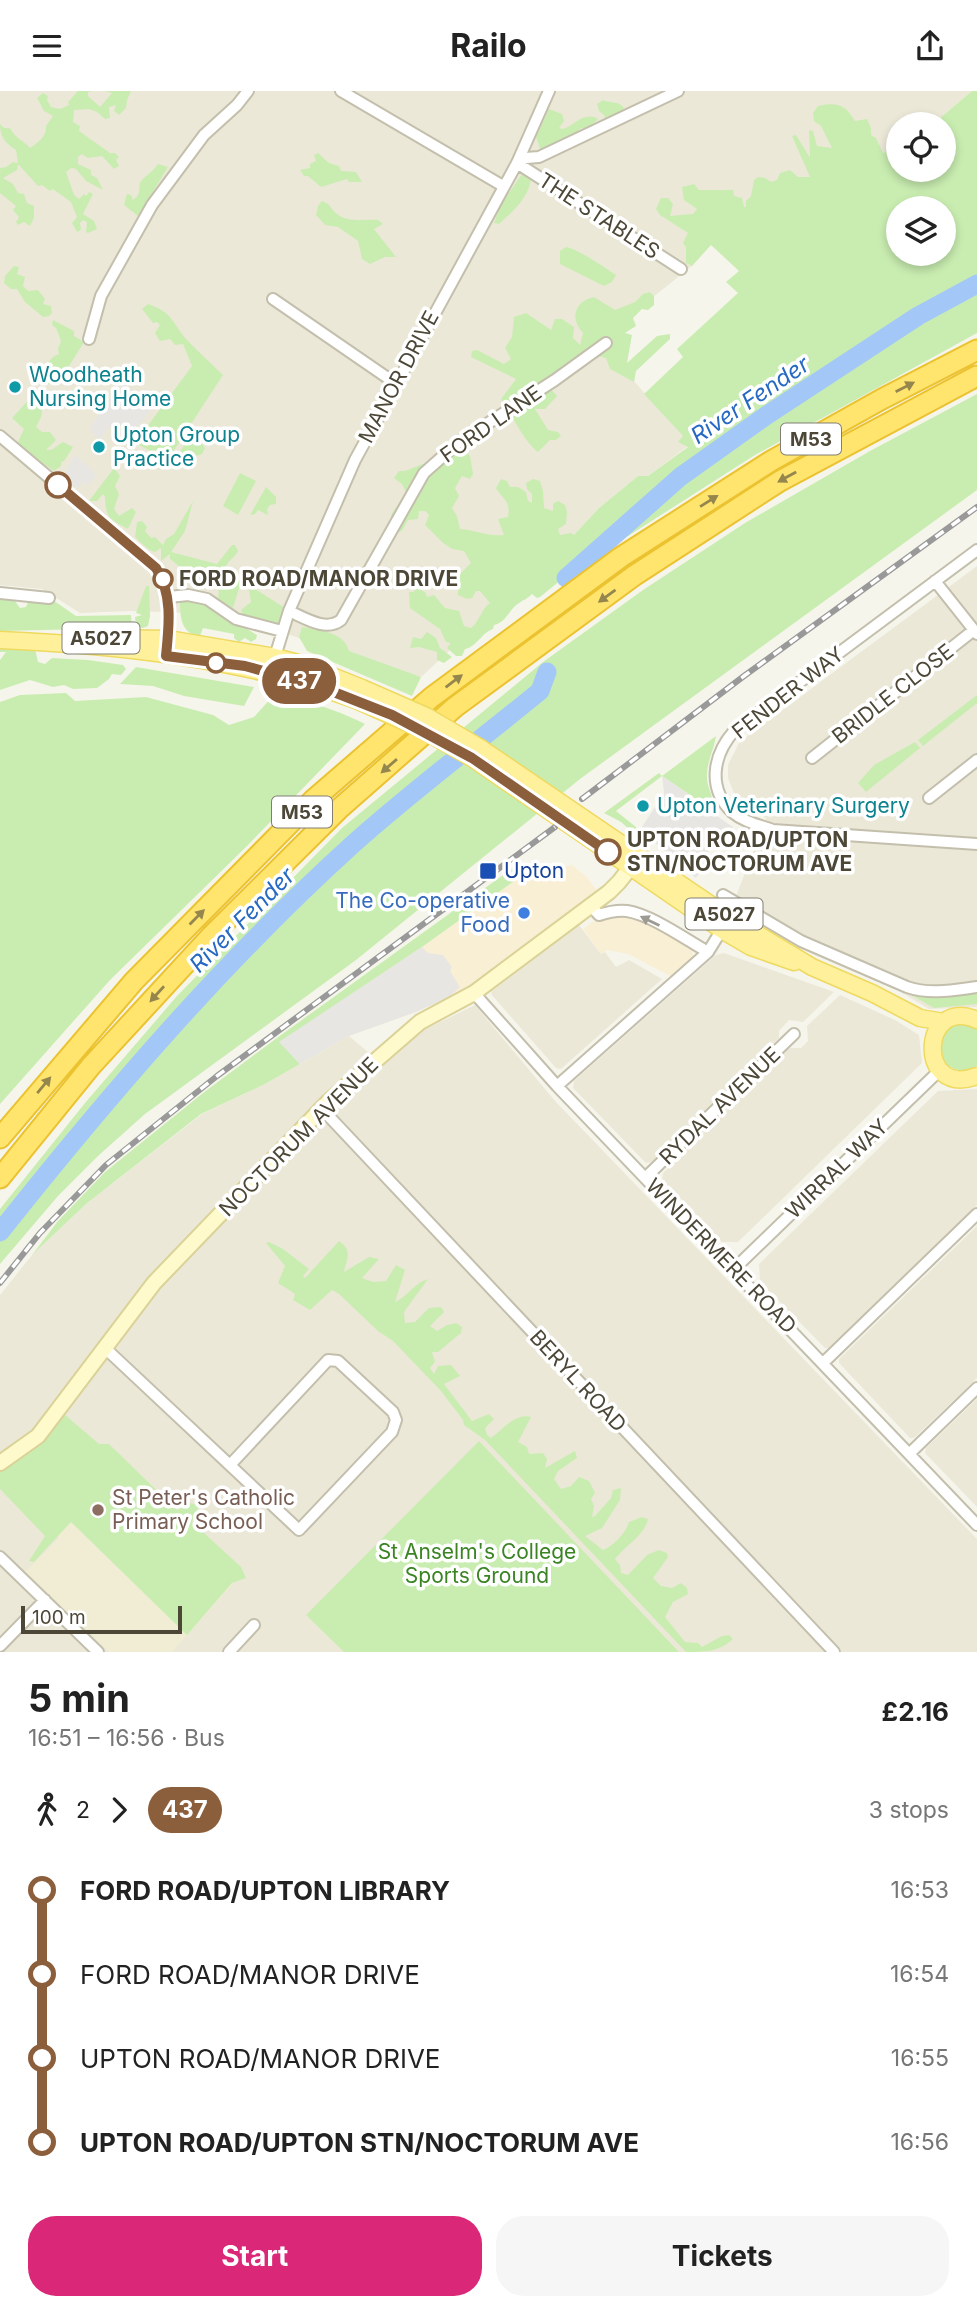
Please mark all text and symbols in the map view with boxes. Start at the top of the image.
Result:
text: Railo [450,26,527,65]
icon: menu [28,27,66,65]
icon: share [911,27,949,65]
map controls [886,112,956,266]
button: locate [886,112,956,182]
street label: THE STABLES [534,167,664,264]
button: layers [886,196,956,266]
street label: MANOR DRIVE [353,306,444,447]
water label: River Fender [685,349,816,450]
place label: Woodheath Nursing Home [29,362,171,411]
marker: Woodheath Nursing Home [7,379,23,395]
street label: FORD LANE [435,380,546,468]
one-way arrow [895,381,915,392]
place label: Upton Group Practice [113,422,240,471]
road number: M53 [781,423,841,455]
marker: Upton Group Practice [91,439,107,455]
one-way arrow [777,471,797,483]
unlabelled marker [45,472,71,498]
one-way arrow [699,494,718,507]
place label: FORD ROAD/MANOR DRIVE [179,566,458,591]
marker: FORD ROAD/MANOR DRIVE [153,569,173,589]
one-way arrow [598,589,616,603]
road number: A5027 [62,623,140,653]
street label: BRIDLE CLOSE [827,638,958,749]
street label: FENDER WAY [727,641,848,744]
unlabelled marker [206,653,226,673]
line badge: 437 [259,658,339,704]
text: 437 [276,666,322,695]
one-way arrow [445,673,463,688]
one-way arrow [381,757,398,773]
place label: Upton Veterinary Surgery [657,793,910,818]
road number: M53 [272,797,332,827]
marker: Upton Veterinary Surgery [635,798,651,814]
place label: UPTON ROAD/UPTON STN/NOCTORUM AVE [627,827,852,876]
marker: UPTON ROAD/UPTON STN/NOCTORUM AVE [595,839,621,865]
place label: Upton [504,858,564,883]
water label: River Fender [184,861,301,978]
marker: Upton [478,861,498,881]
place label: The Co-operative Food [335,888,510,937]
road number: A5027 [686,899,762,929]
marker: The Co-operative Food [516,905,532,921]
one-way arrow [188,910,205,926]
one-way arrow [640,915,660,926]
one-way arrow [150,985,166,1002]
street label: RYDAL AVENUE [654,1042,785,1170]
street label: NOCTORUM AVENUE [214,1052,383,1221]
one-way arrow [36,1076,52,1094]
street label: WIRRAL WAY [780,1114,893,1224]
street label: WINDERMERE ROAD [641,1173,802,1338]
street label: BERYL ROAD [525,1325,632,1437]
place label: St Peter's Catholic Primary School [112,1485,295,1534]
marker: St Peter's Catholic Primary School [90,1502,106,1518]
park label: St Anselm's College Sports Ground [378,1539,576,1588]
scale bar [21,1603,182,1635]
text: 100 m [32,1606,86,1629]
text: 5 min [28,1675,130,1721]
text: £2.16 [882,1696,949,1727]
text: 16:51 – 16:56 · Bus [28,1724,225,1752]
icon: walk [28,1791,66,1829]
icon: forward [100,1791,138,1829]
text: 437 [162,1795,208,1824]
text: 2 [76,1796,90,1824]
text: 3 stops [869,1796,949,1824]
text: FORD ROAD/UPTON LIBRARY [80,1875,450,1906]
text: 16:53 [891,1876,949,1904]
text: FORD ROAD/MANOR DRIVE [80,1959,420,1990]
text: 16:54 [890,1960,949,1988]
text: UPTON ROAD/MANOR DRIVE [80,2043,441,2074]
text: 16:55 [891,2044,949,2072]
text: UPTON ROAD/UPTON STN/NOCTORUM AVE [80,2127,639,2158]
text: 16:56 [891,2128,949,2156]
button: Start [28,2216,482,2296]
button: Tickets [496,2216,949,2296]

